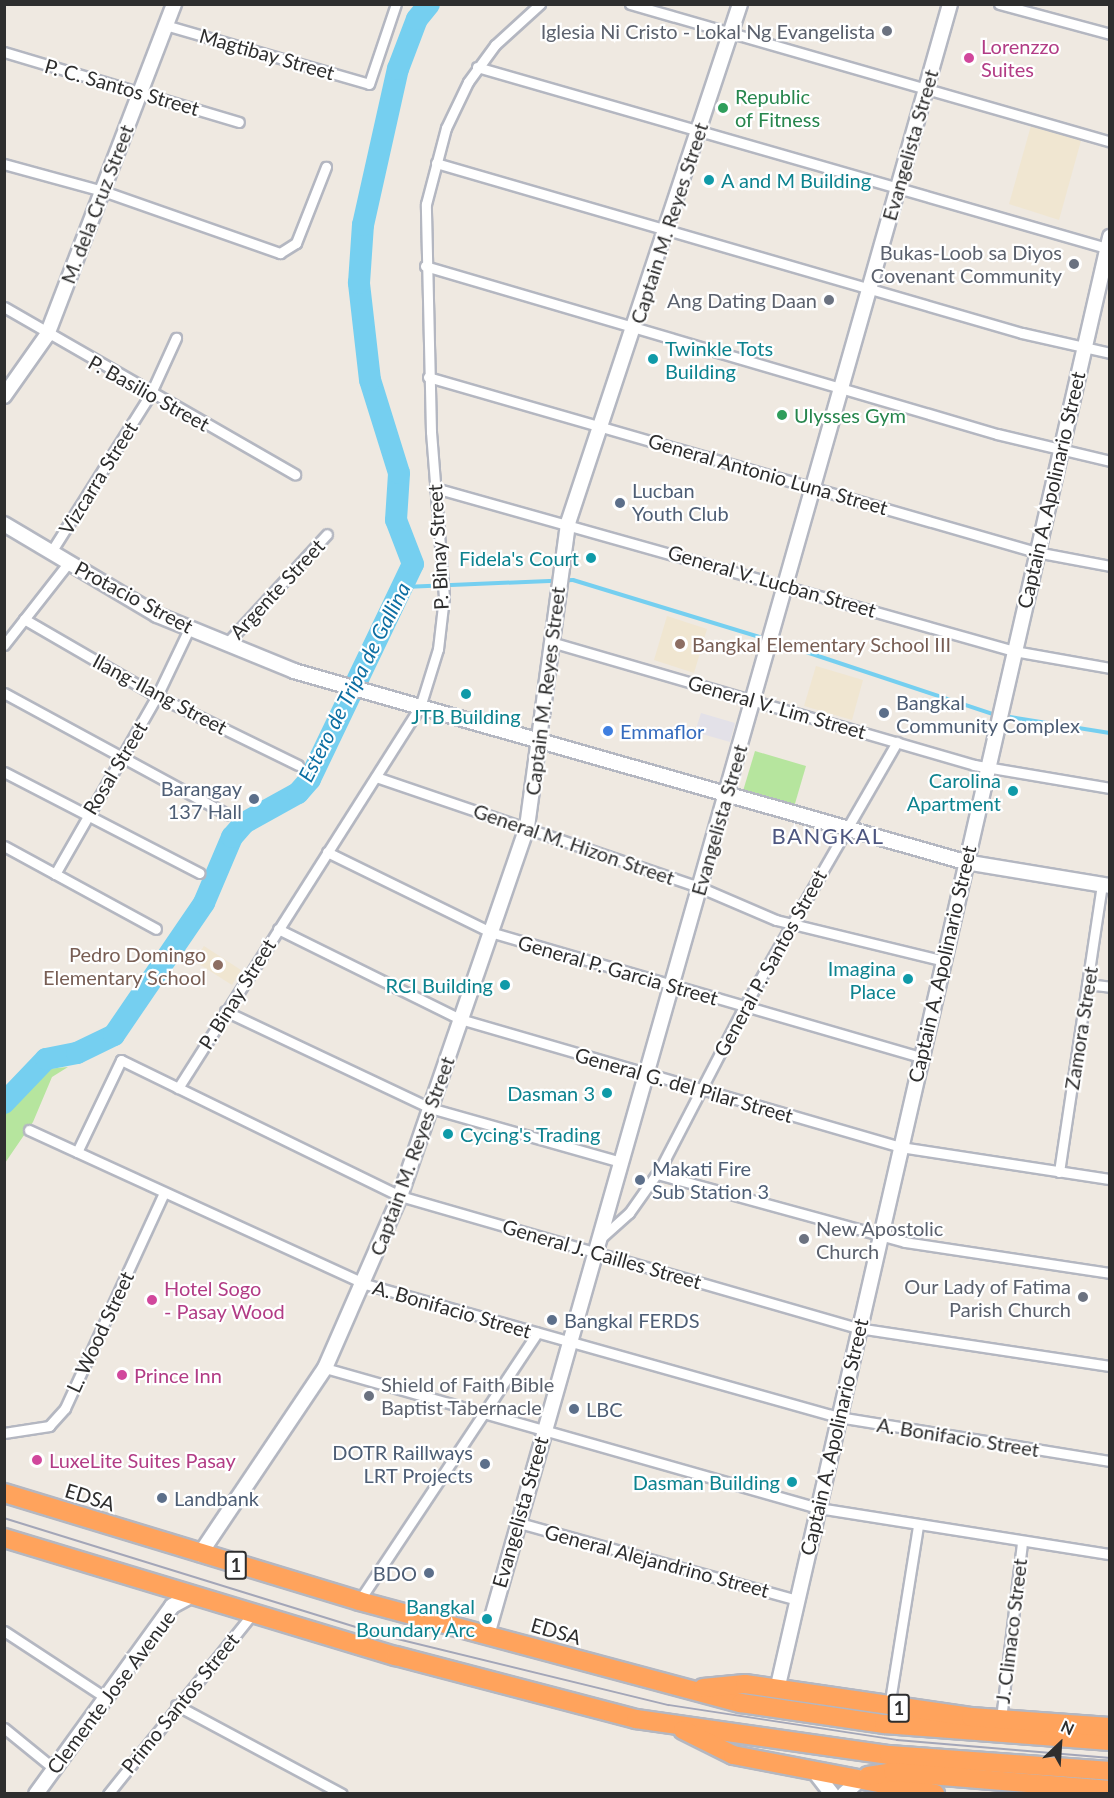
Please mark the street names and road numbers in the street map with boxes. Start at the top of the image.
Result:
street label: Magtibay Street [196,23,338,85]
street label: P. C. Santos Street [42,53,202,121]
street label: Evangelista Street [877,67,943,223]
street label: Captain M. Reyes Street [625,119,713,327]
street label: M. dela Cruz Street [56,121,138,287]
street label: P. Basilio Street [84,350,214,436]
street label: Captain A. Apolinario Street [1012,369,1090,611]
street label: Vizcarra Street [54,417,142,539]
street label: General Antonio Luna Street [645,428,891,520]
street label: P. Binay Street [423,483,453,611]
street label: Argente Street [225,534,329,644]
street label: General V. Lucban Street [665,540,879,622]
street label: Protacio Street [71,556,197,638]
street label: Captain M. Reyes Street [520,585,570,797]
street label: Ilang-Ilang Street [89,649,231,739]
street label: General V. Lim Street [685,670,869,744]
street label: Rosal Street [78,717,152,819]
street label: Evangelista Street [686,742,752,898]
street label: General M. Hizon Street [470,798,678,890]
street label: Captain A. Apolinario Street [903,843,981,1085]
street label: General P. Santos Street [709,865,831,1061]
street label: General P. Garcia Street [515,930,721,1010]
street label: P. Binay Street [193,934,281,1054]
street label: Zamora Street [1059,965,1103,1091]
street label: General G. del Pilar Street [572,1042,796,1128]
street label: Captain M. Reyes Street [365,1053,459,1259]
street label: General J. Cailles Street [500,1214,704,1294]
street label: L. Wood Street [61,1267,139,1397]
street label: A. Bonifacio Street [370,1275,534,1343]
street label: Captain A. Apolinario Street [795,1316,873,1558]
street label: A. Bonifacio Street [875,1412,1041,1462]
street label: Evangelista Street [487,1434,553,1590]
street label: EDSA [62,1478,118,1516]
street label: General Alejandrino Street [542,1519,772,1603]
road number: 1 [224,1550,248,1580]
street label: J. Climaco Street [990,1557,1032,1705]
street label: Clemente Jose Avenue [41,1605,181,1779]
street label: EDSA [528,1612,584,1650]
street label: Primo Santos Street [116,1628,244,1778]
road number: 1 [887,1693,911,1723]

